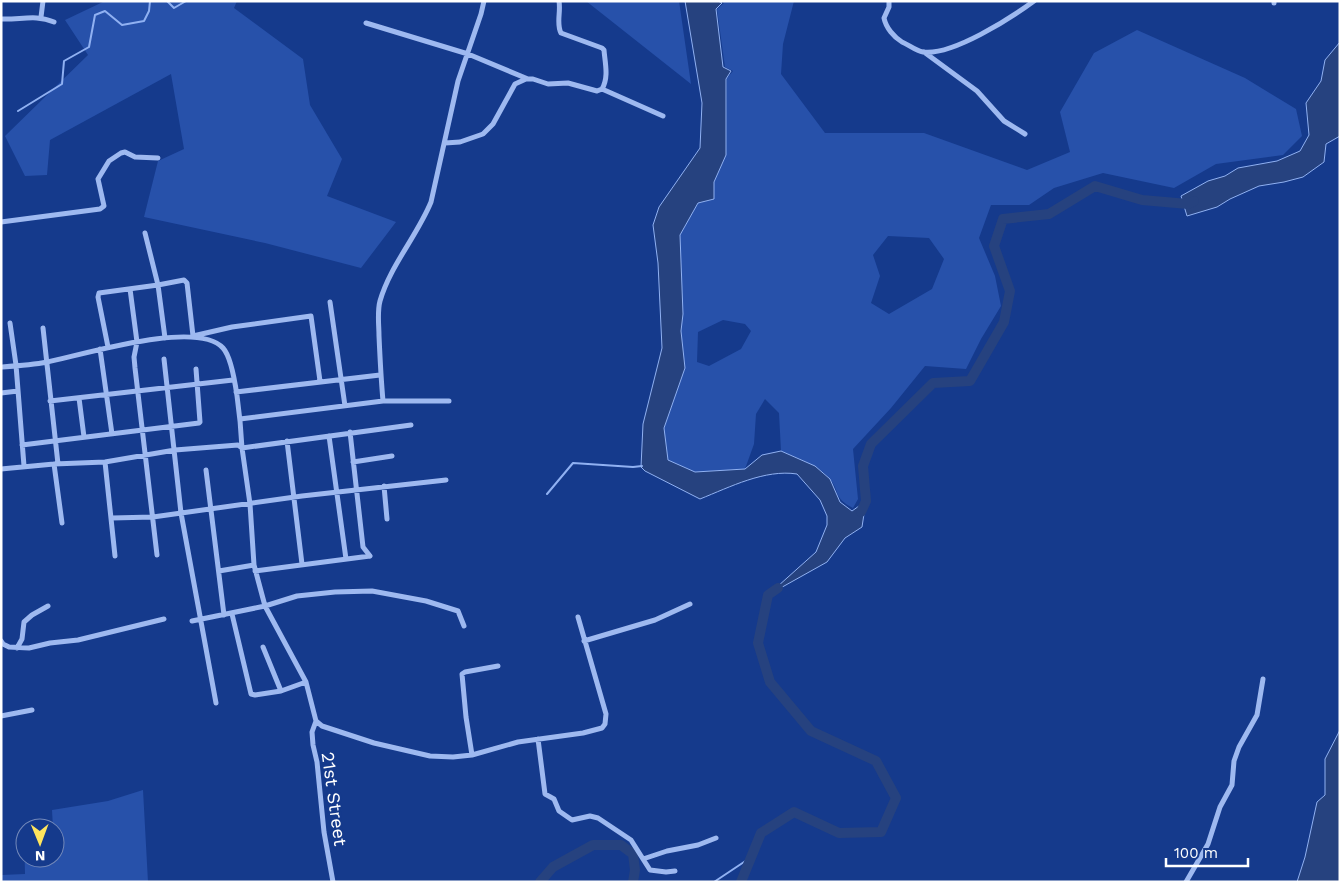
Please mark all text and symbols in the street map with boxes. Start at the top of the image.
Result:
street label: 21st Street [317,750,352,848]
north arrow [15,818,65,868]
scale bar [1166,836,1248,868]
text: 100 m [1174,844,1218,862]
text: N [35,848,46,864]

